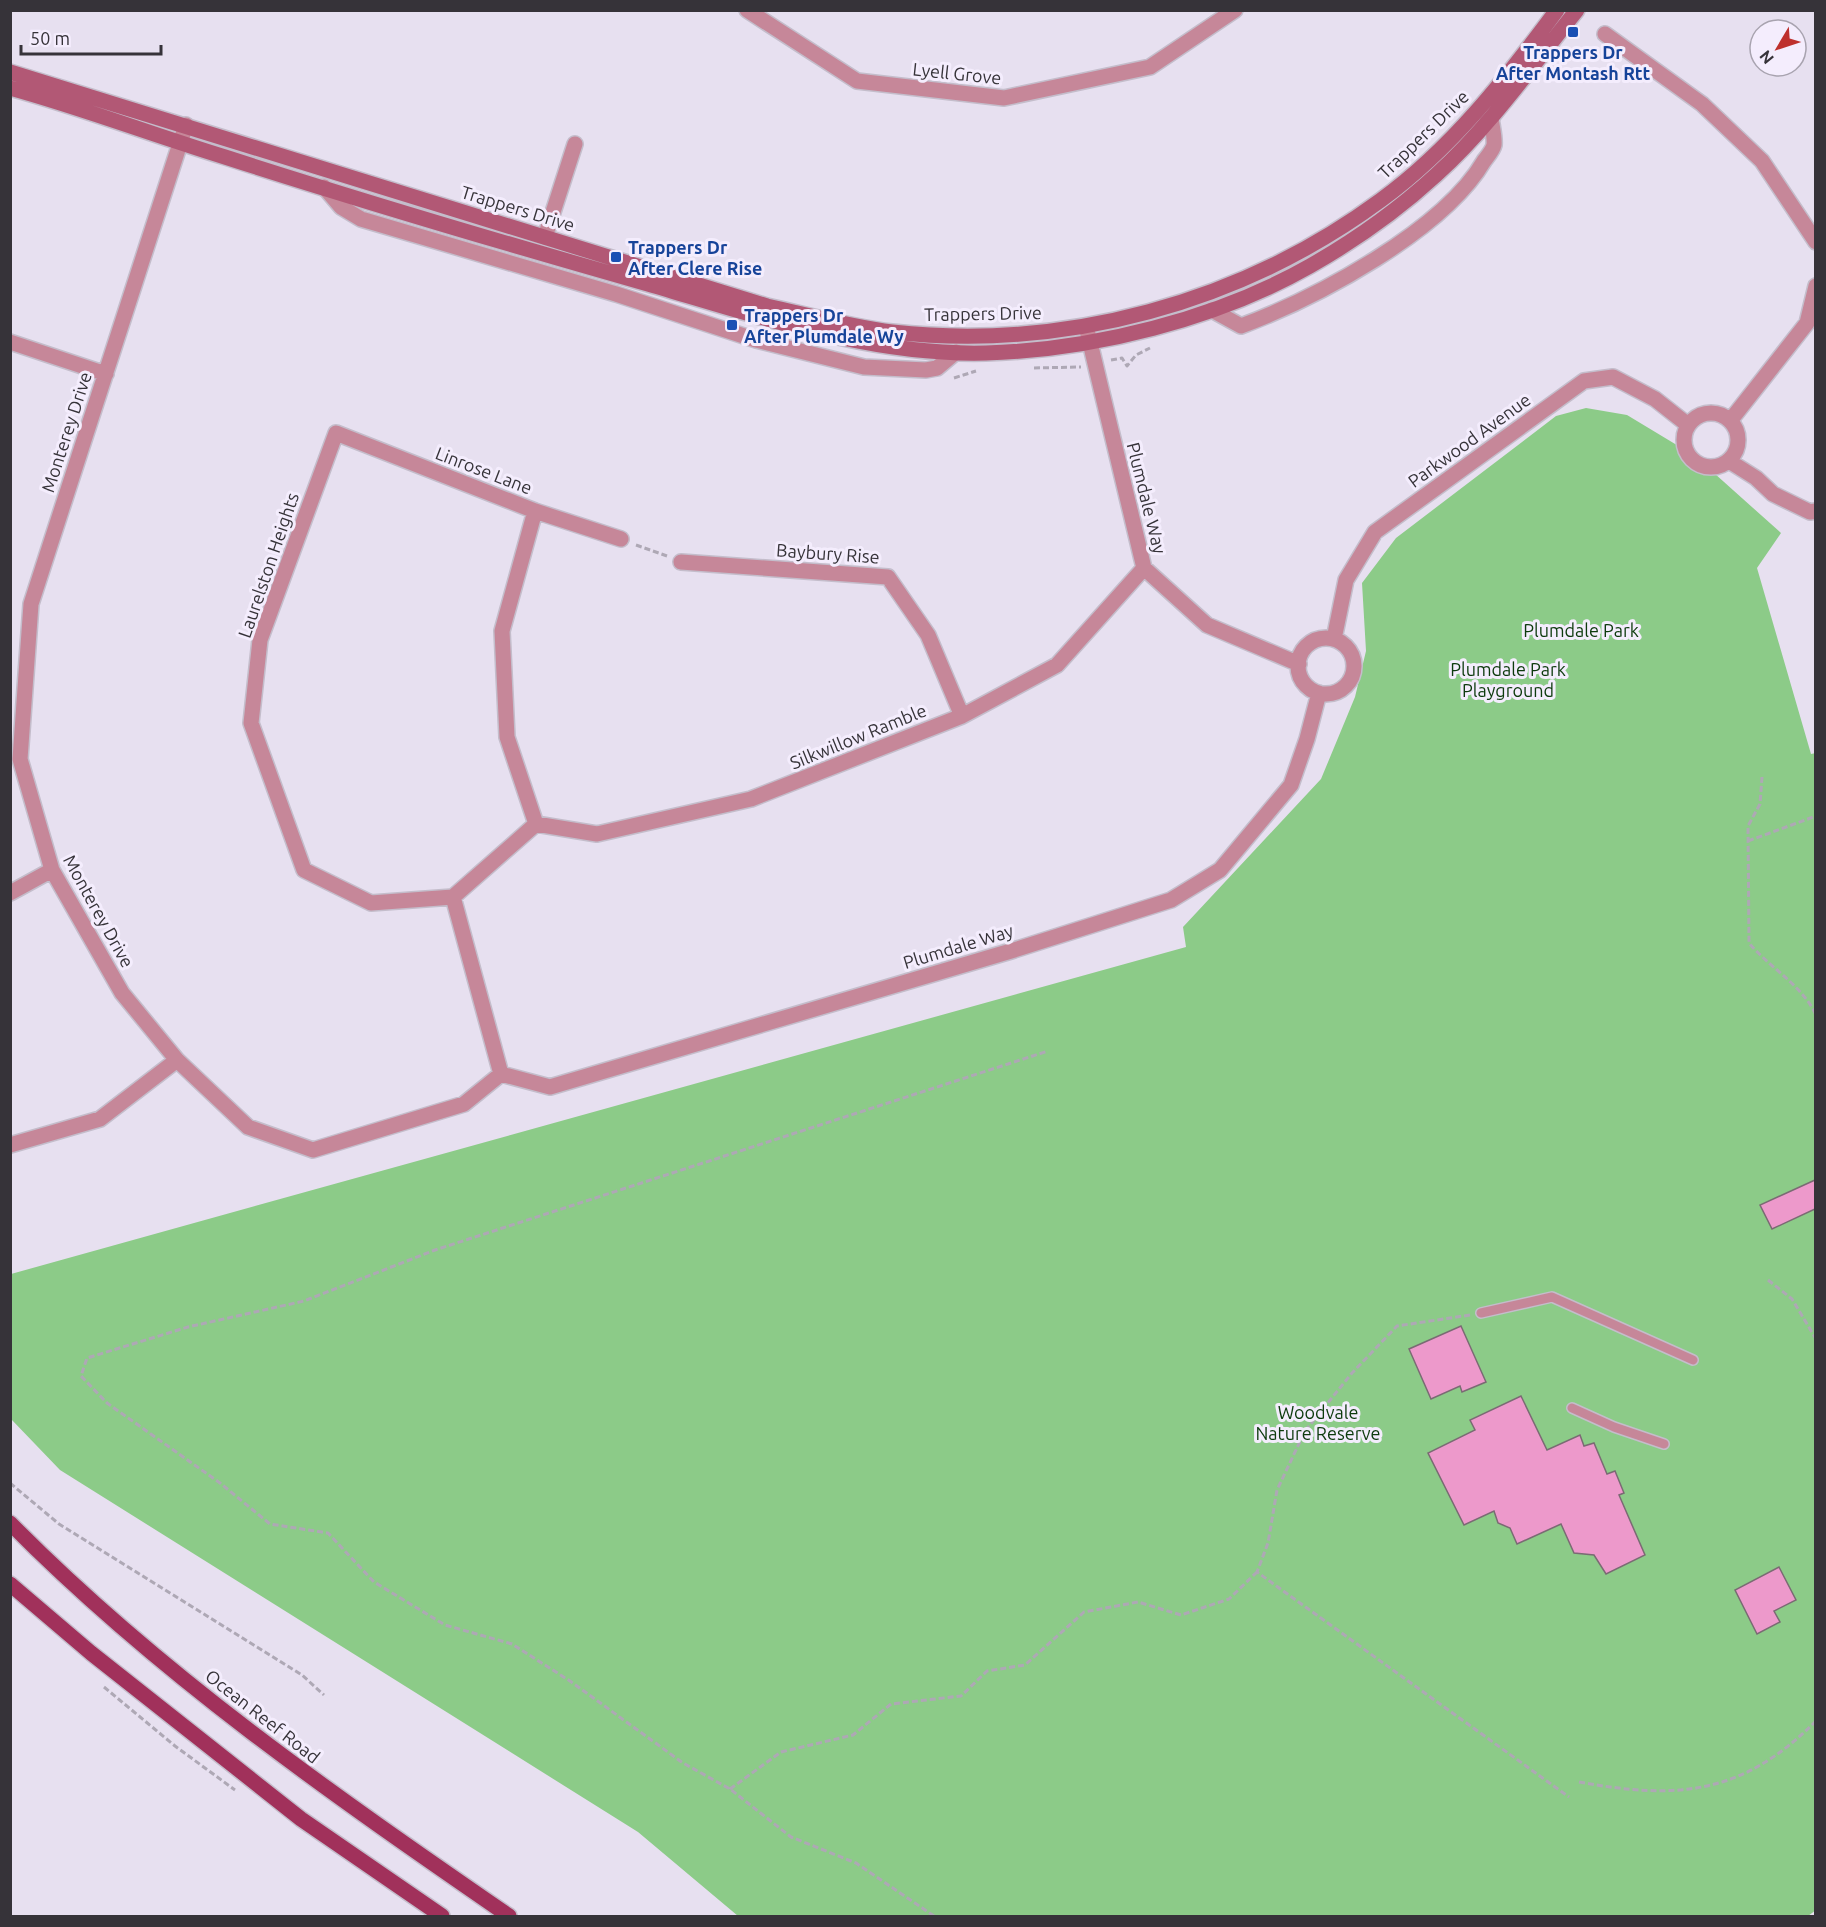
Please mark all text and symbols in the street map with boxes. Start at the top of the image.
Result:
scale bar [21,18,160,56]
north arrow [1748,18,1808,78]
marker: Trappers Dr After Montash Rtt [1566,25,1580,39]
text: 50 m [30,28,70,48]
place label: Trappers Dr After Montash Rtt [1496,42,1651,83]
text: N [1756,47,1777,68]
street label: Lyell Grove [912,58,1002,88]
street label: Trappers Drive [1374,86,1472,182]
street label: Trappers Drive [459,181,577,235]
place label: Trappers Dr After Clere Rise [628,237,762,278]
marker: Trappers Dr After Clere Rise [609,250,623,264]
street label: Trappers Drive [924,302,1042,324]
place label: Trappers Dr After Plumdale Wy [744,305,904,346]
marker: Trappers Dr After Plumdale Wy [725,318,739,332]
street label: Monterey Drive [37,369,95,495]
street label: Parkwood Avenue [1404,389,1534,491]
street label: Plumdale Way [1123,440,1171,556]
street label: Linrose Lane [433,442,535,498]
street label: Laurelston Heights [234,490,302,640]
street label: Baybury Rise [776,539,880,567]
park label: Plumdale Park [1523,620,1639,640]
park label: Plumdale Park Playground [1450,659,1566,700]
street label: Silkwillow Ramble [787,700,929,772]
street label: Monterey Drive [60,851,138,971]
street label: Plumdale Way [901,920,1016,972]
park label: Woodvale Nature Reserve [1255,1402,1381,1443]
street label: Ocean Reef Road [202,1665,324,1767]

